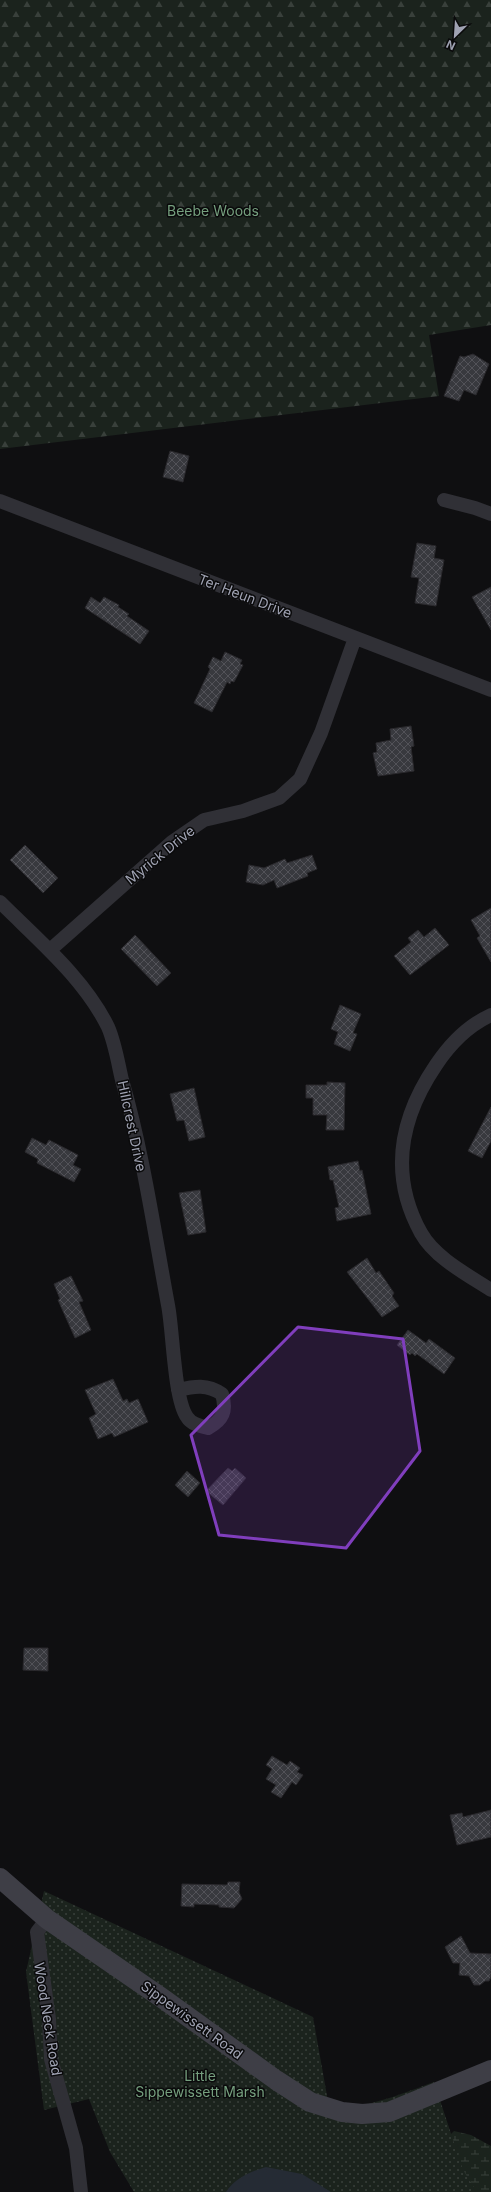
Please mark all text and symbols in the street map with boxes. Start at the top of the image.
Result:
north arrow [435,16,475,56]
text: N [444,37,458,53]
park label: Beebe Woods [167,202,259,219]
street label: Ter Heun Drive [196,570,294,621]
street label: Myrick Drive [122,822,198,888]
street label: Hillcrest Drive [115,1079,150,1173]
street label: Wood Neck Road [31,1961,66,2077]
street label: Sippewissett Road [138,1977,247,2062]
park label: Little Sippewissett Marsh [135,2067,265,2100]

